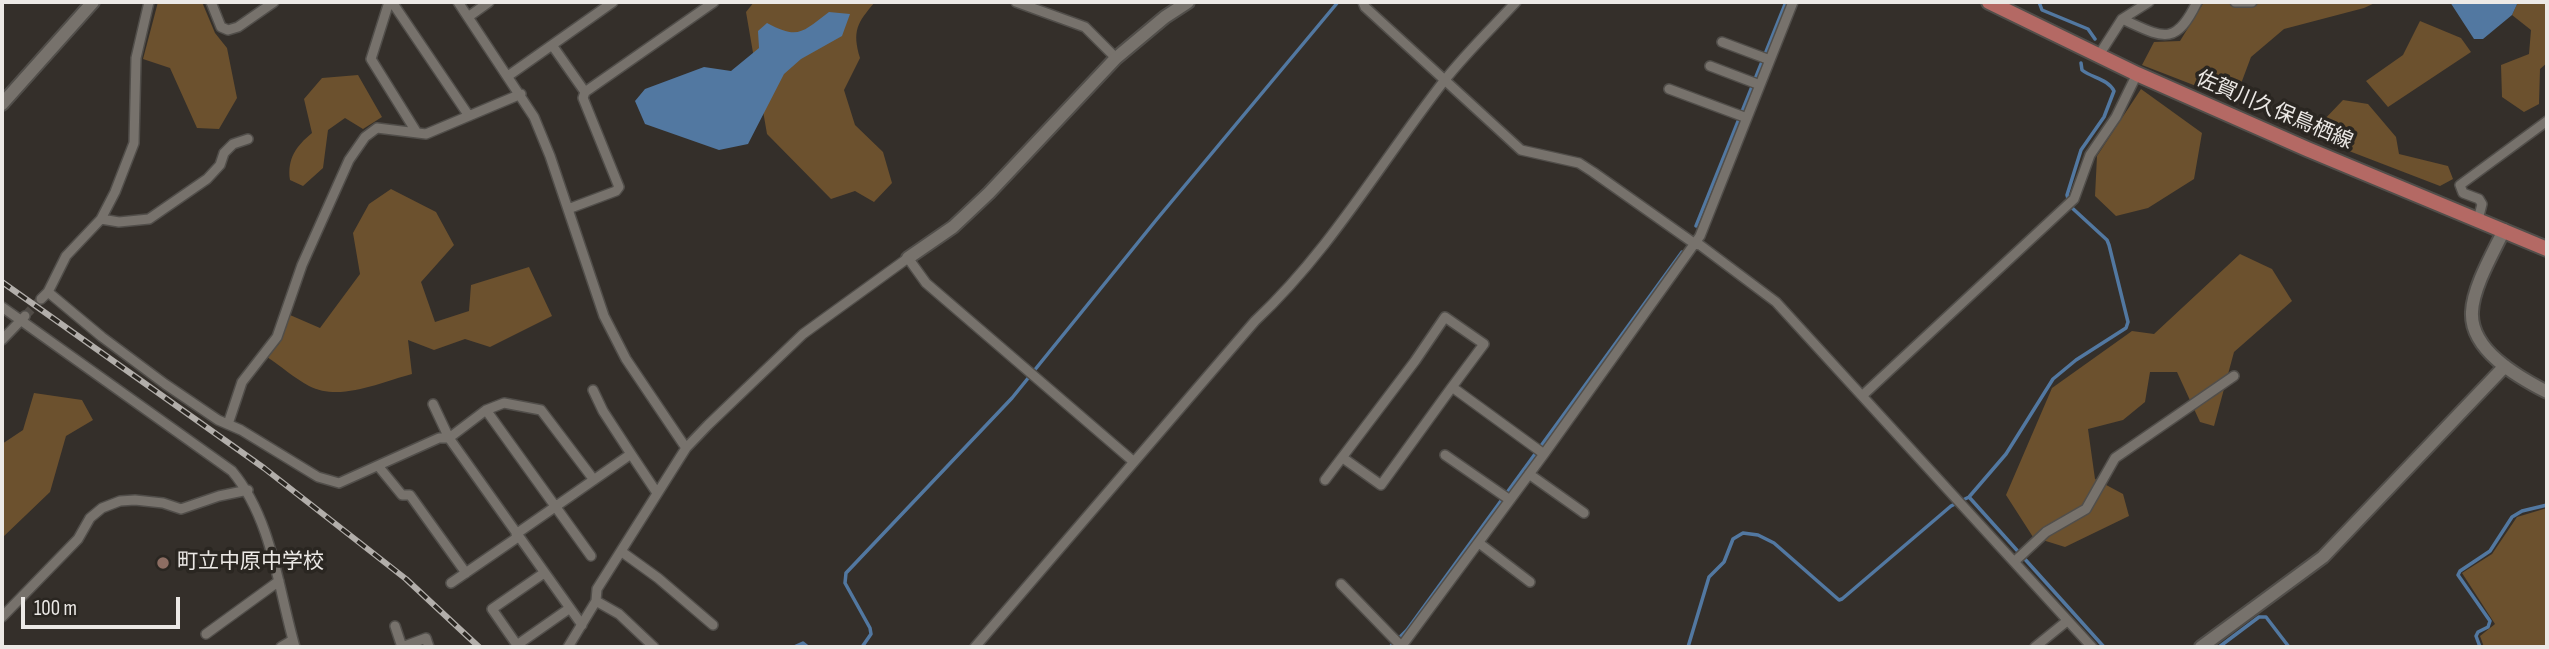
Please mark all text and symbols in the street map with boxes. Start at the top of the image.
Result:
street label: 佐賀川久保鳥栖線 [2192,67,2356,155]
place label: 町立中原中学校 [177,550,324,576]
marker: 町立中原中学校 [155,555,171,571]
scale bar [24,582,184,626]
text: 100 m [34,596,77,621]

